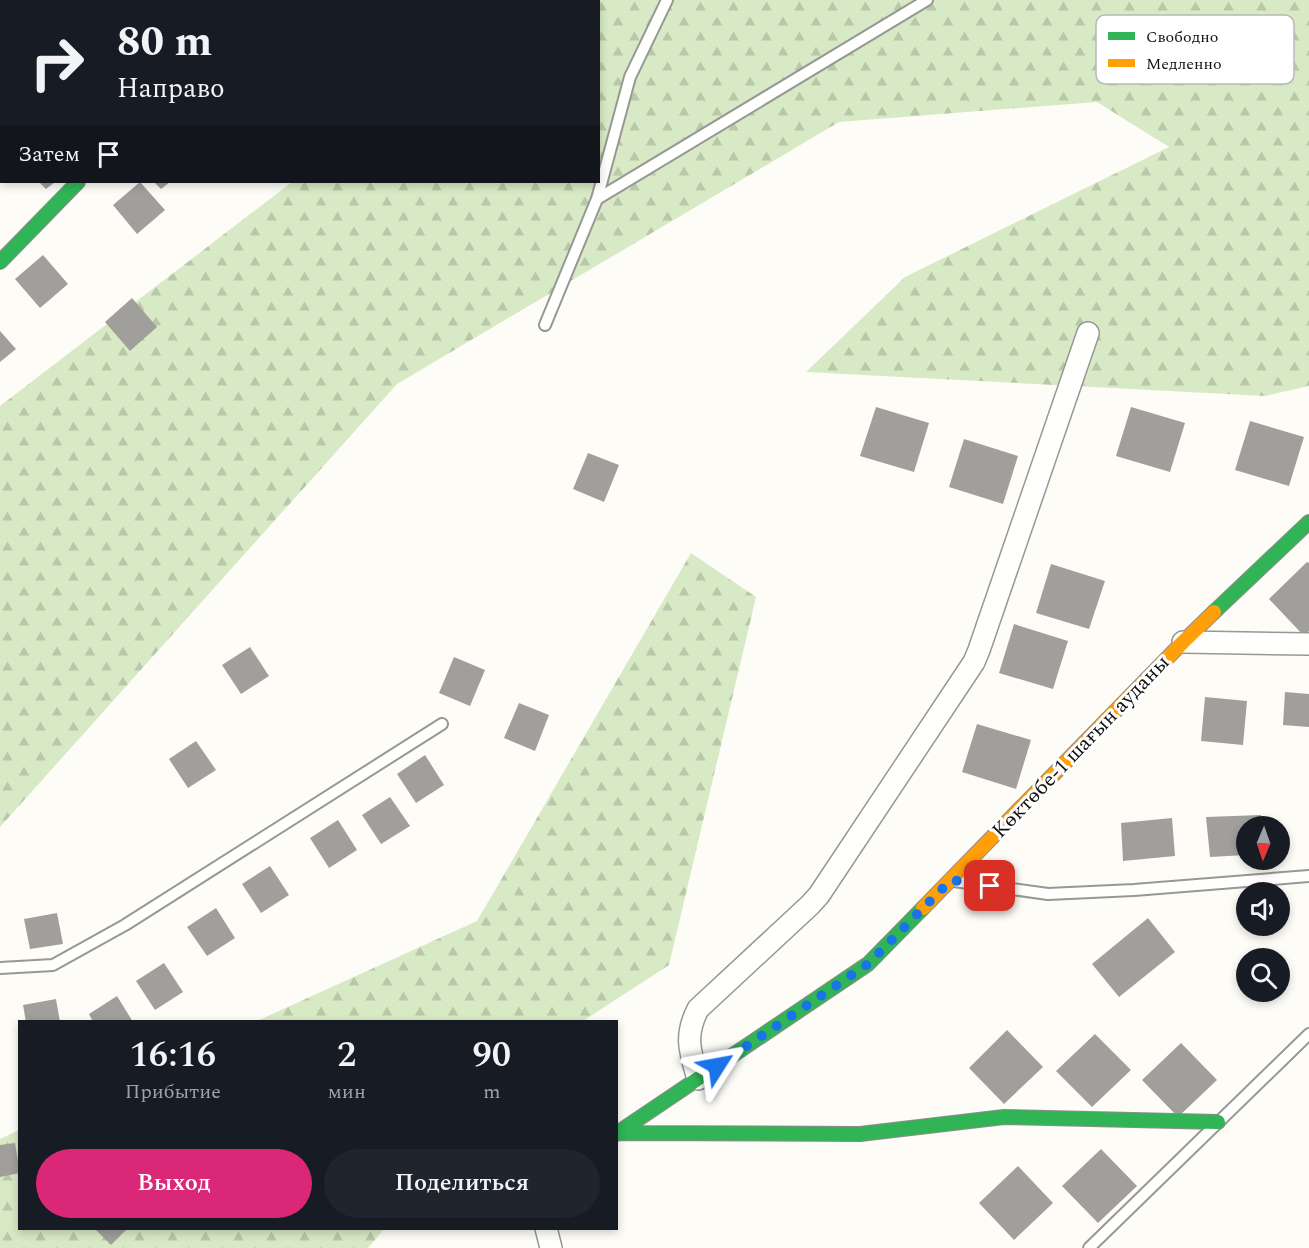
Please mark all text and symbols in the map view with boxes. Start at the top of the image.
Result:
text: 80 m [117,11,212,74]
legend [1096,15,1294,84]
icon: right [18,24,96,102]
text: Свободно [1146,25,1218,49]
text: Медленно [1146,52,1222,76]
text: Направо [117,68,225,110]
text: Затем [18,138,80,171]
icon: arrive [92,138,125,171]
street label: Көктөбе-1 шағын ауданы [985,648,1177,846]
north arrow [1236,816,1290,870]
map controls [1236,816,1290,1002]
pin [964,860,1015,911]
icon: arrive [973,869,1006,902]
button: sound [1236,882,1290,936]
button: search [1236,948,1290,1002]
text: 16:16 [130,1028,216,1083]
text: 2 [337,1028,356,1083]
text: 90 [473,1028,511,1083]
position arrow [685,1034,749,1098]
text: Прибытие [125,1077,221,1107]
text: мин [328,1077,366,1107]
text: m [483,1077,500,1107]
button: Выход [36,1149,312,1218]
button: Поделиться [324,1149,600,1218]

